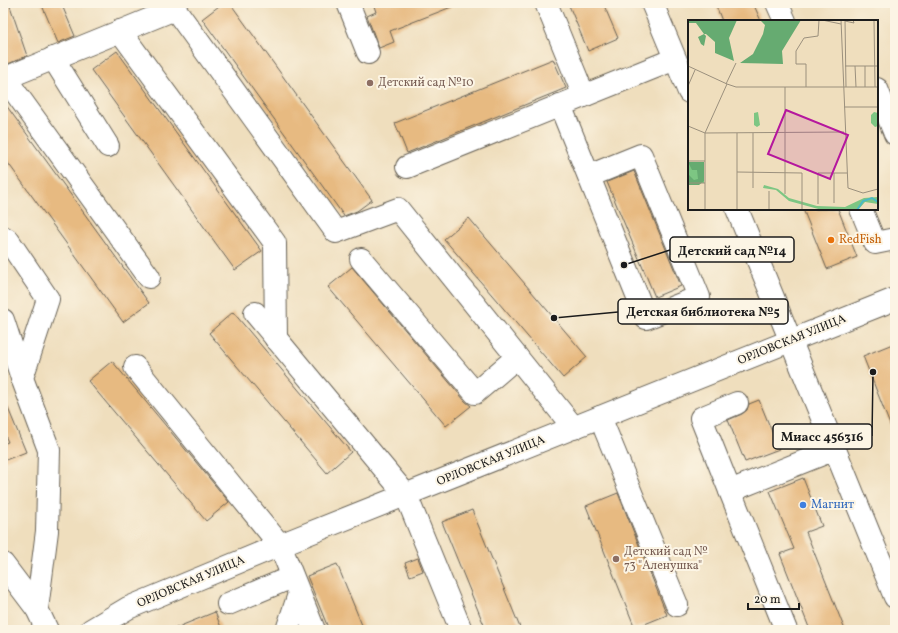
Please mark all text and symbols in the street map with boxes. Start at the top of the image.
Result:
inset map [688,20,878,210]
place label: Детский сад №10 [378,75,474,91]
marker: Детский сад №10 [365,78,375,88]
place label: RedFish [839,232,882,248]
marker: RedFish [826,235,836,245]
callout: Детский сад №14 [670,237,794,262]
text: Детский сад №14 [678,243,786,261]
callout: Детская библиотека №5 [618,299,788,324]
text: Детская библиотека №5 [626,304,780,322]
street label: ОРЛОВСКАЯ УЛИЦА [735,311,849,369]
callout: Миасс 456316 [773,424,872,449]
text: Миасс 456316 [781,429,863,447]
street label: ОРЛОВСКАЯ УЛИЦА [434,432,548,490]
place label: Магнит [811,497,854,513]
marker: Магнит [798,500,808,510]
place label: Детский сад № 73 "Аленушка" [624,544,708,574]
street label: ОРЛОВСКАЯ УЛИЦА [135,552,248,612]
marker: Детский сад № 73 "Аленушка" [611,554,621,564]
scale bar [748,585,799,611]
text: 20 m [754,592,781,608]

